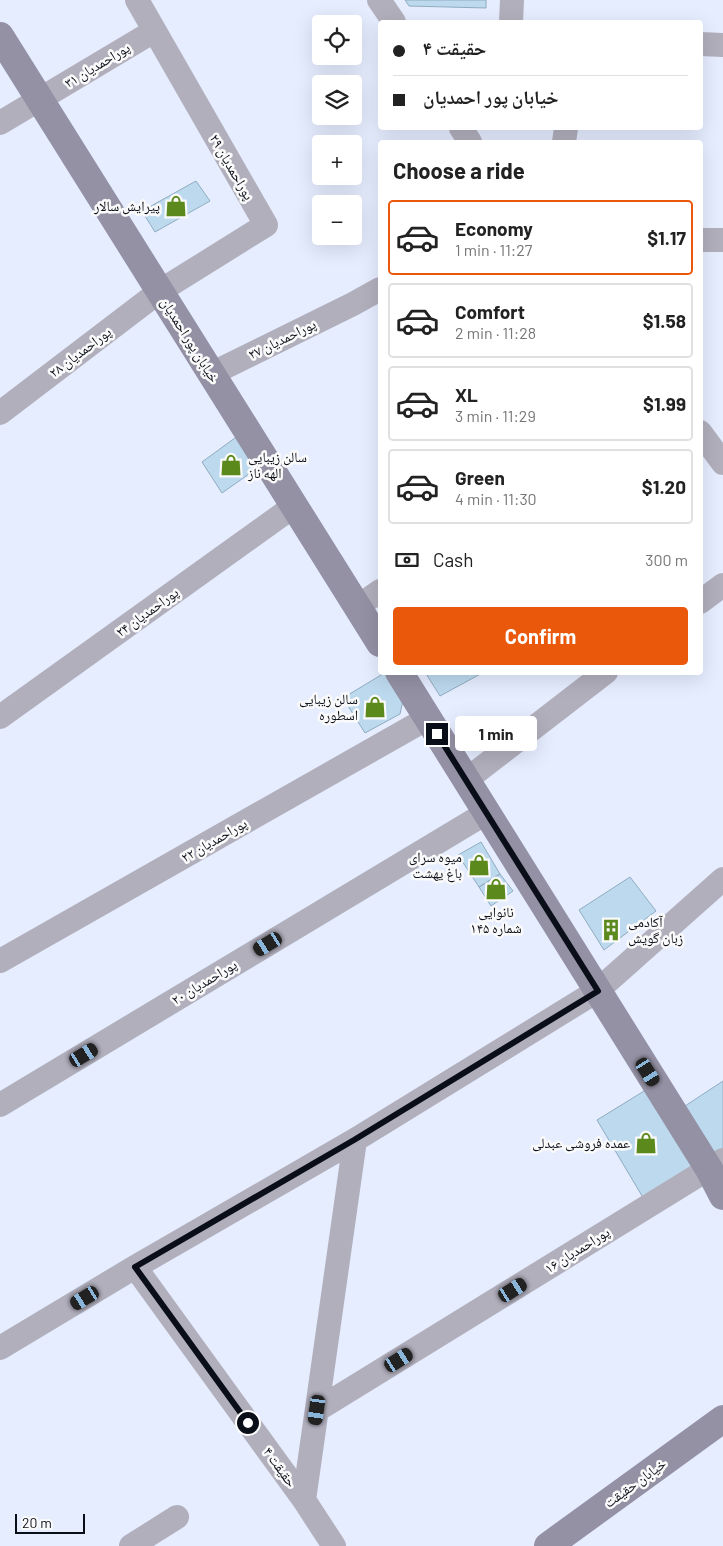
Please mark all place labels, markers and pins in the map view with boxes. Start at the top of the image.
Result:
shop icon: پیرایش سالار [163,193,189,219]
place label: پیرایش سالار [93,197,160,215]
place label: سالن زیبایی الهه ناز [247,448,307,482]
shop icon: سالن زیبایی الهه ناز [218,452,244,478]
place label: سالن زیبایی اسطوره [299,690,358,724]
shop icon: سالن زیبایی اسطوره [362,694,388,720]
place label: میوه سرای باغ یهشت [409,848,462,883]
shop icon: میوه سرای باغ یهشت [466,852,492,878]
shop icon: نانوایی شماره ۱۴۵ [483,876,509,902]
place label: نانوایی شماره ۱۴۵ [470,903,522,937]
place label: آکادمی زبان گویش [628,913,683,947]
building icon: آکادمی زبان گویش [598,917,624,943]
shop icon: عمده فروشی عبدلی [633,1130,659,1156]
place label: عمده فروشی عبدلی [532,1134,630,1152]

